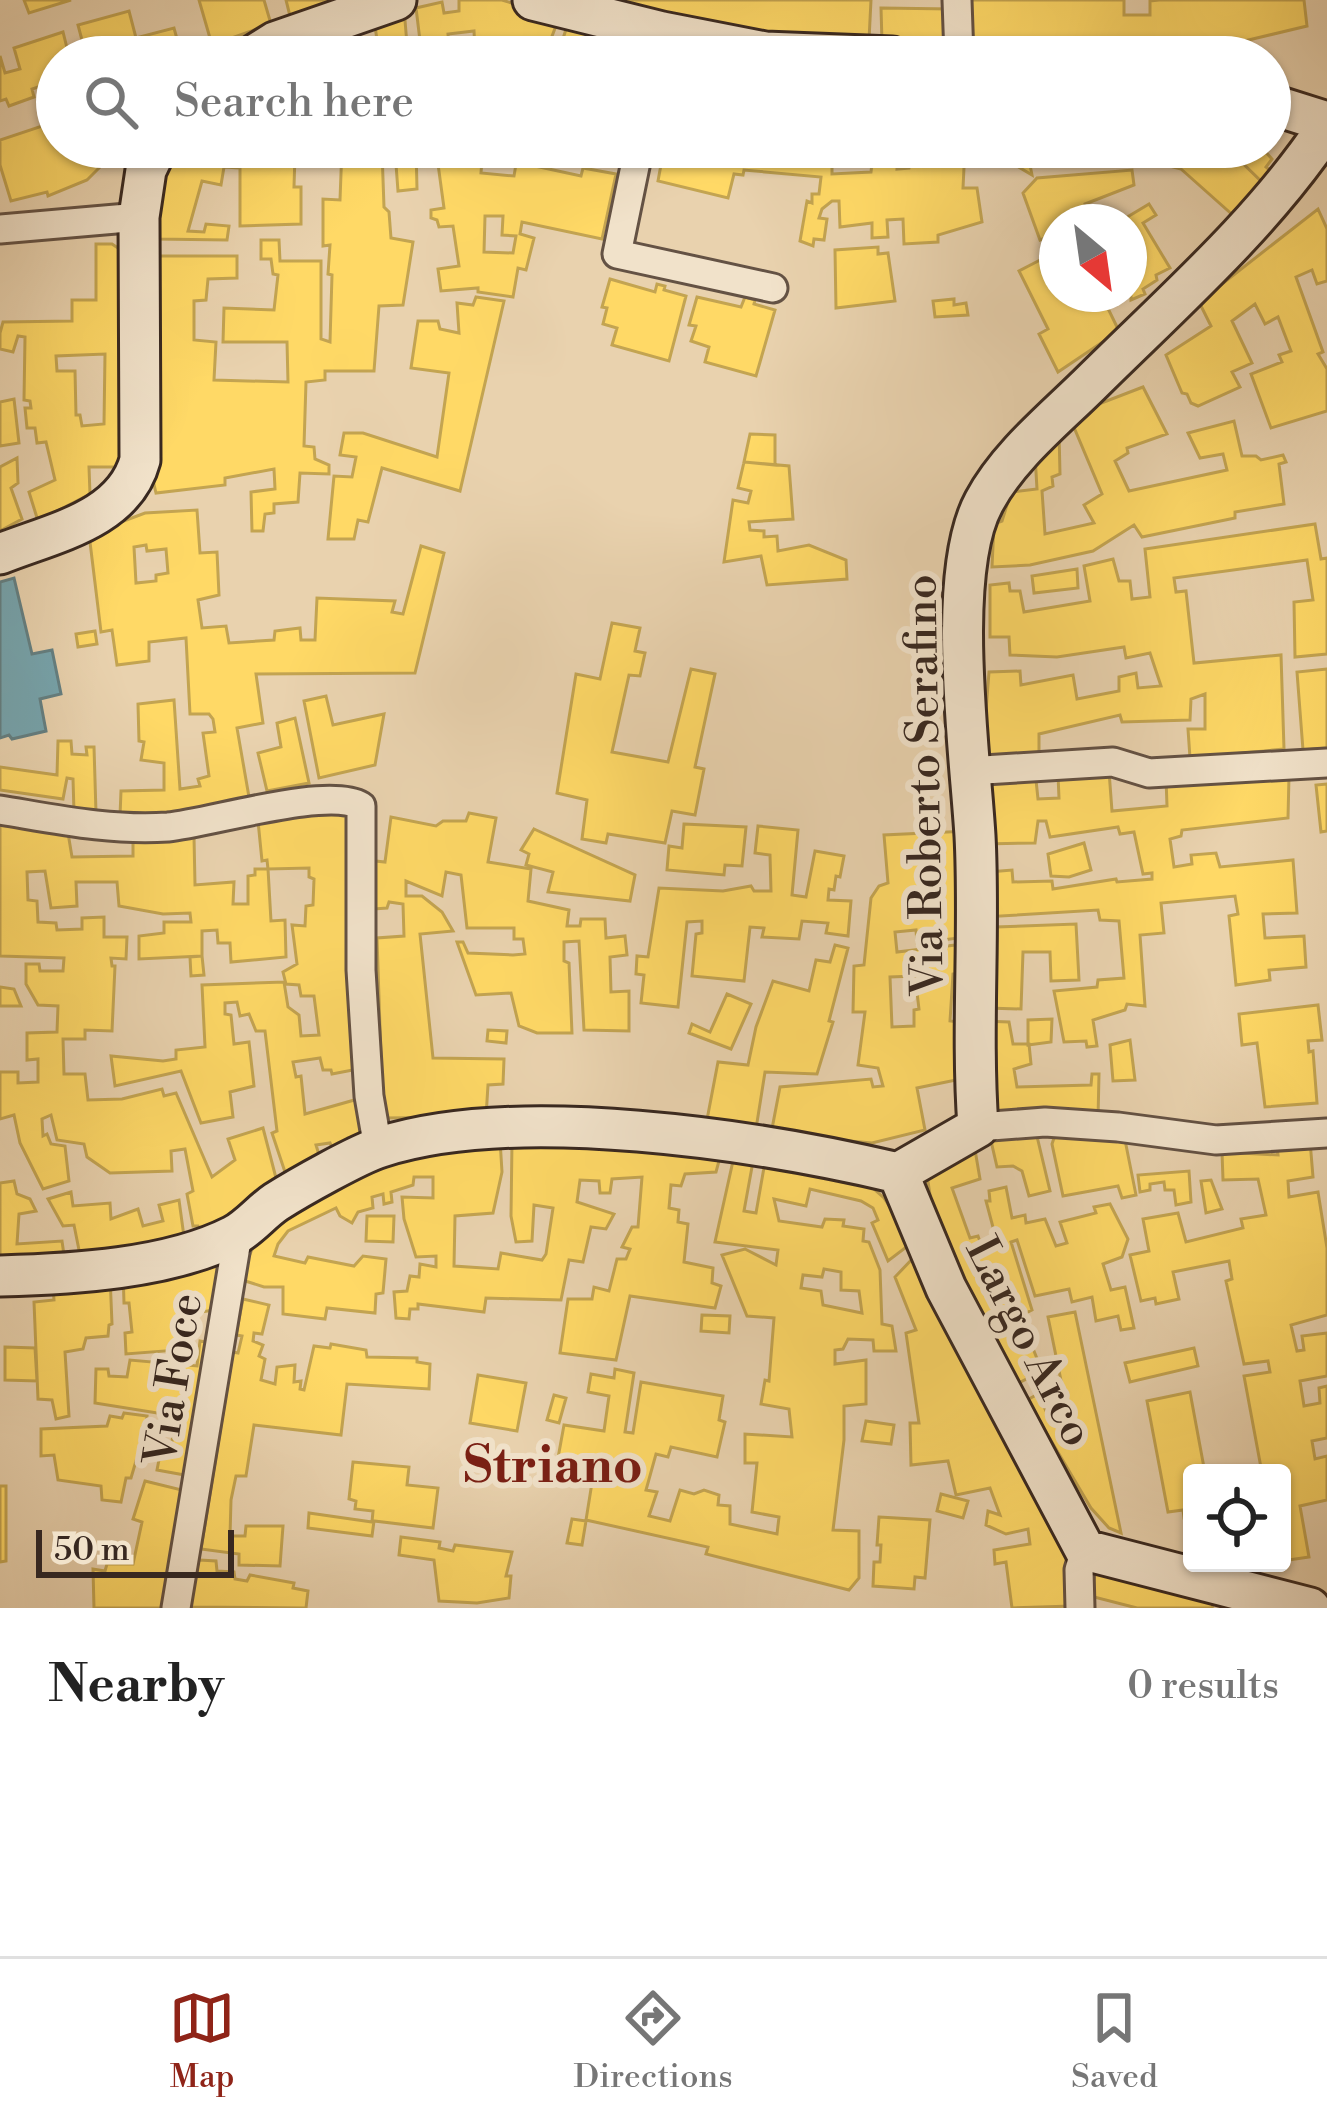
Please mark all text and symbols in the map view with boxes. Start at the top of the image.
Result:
search box [36,36,1291,168]
icon: search [78,69,144,135]
text: Search here [174,74,414,131]
north arrow [1039,204,1147,312]
street label: Via Roberto Serafino [893,574,958,997]
street label: Largo Arco [952,1228,1106,1456]
street label: Via Foce [133,1289,216,1471]
district label: Striano [463,1435,643,1499]
map controls [1183,1464,1291,1572]
button: locate [1183,1464,1291,1572]
scale bar [36,1524,234,1577]
text: 50 m [54,1530,130,1571]
text: Nearby [48,1654,224,1718]
text: 0 results [1127,1662,1279,1711]
tab: Map [169,1985,235,2098]
tab: Directions [574,1985,733,2098]
tab: Saved [1071,1985,1158,2098]

